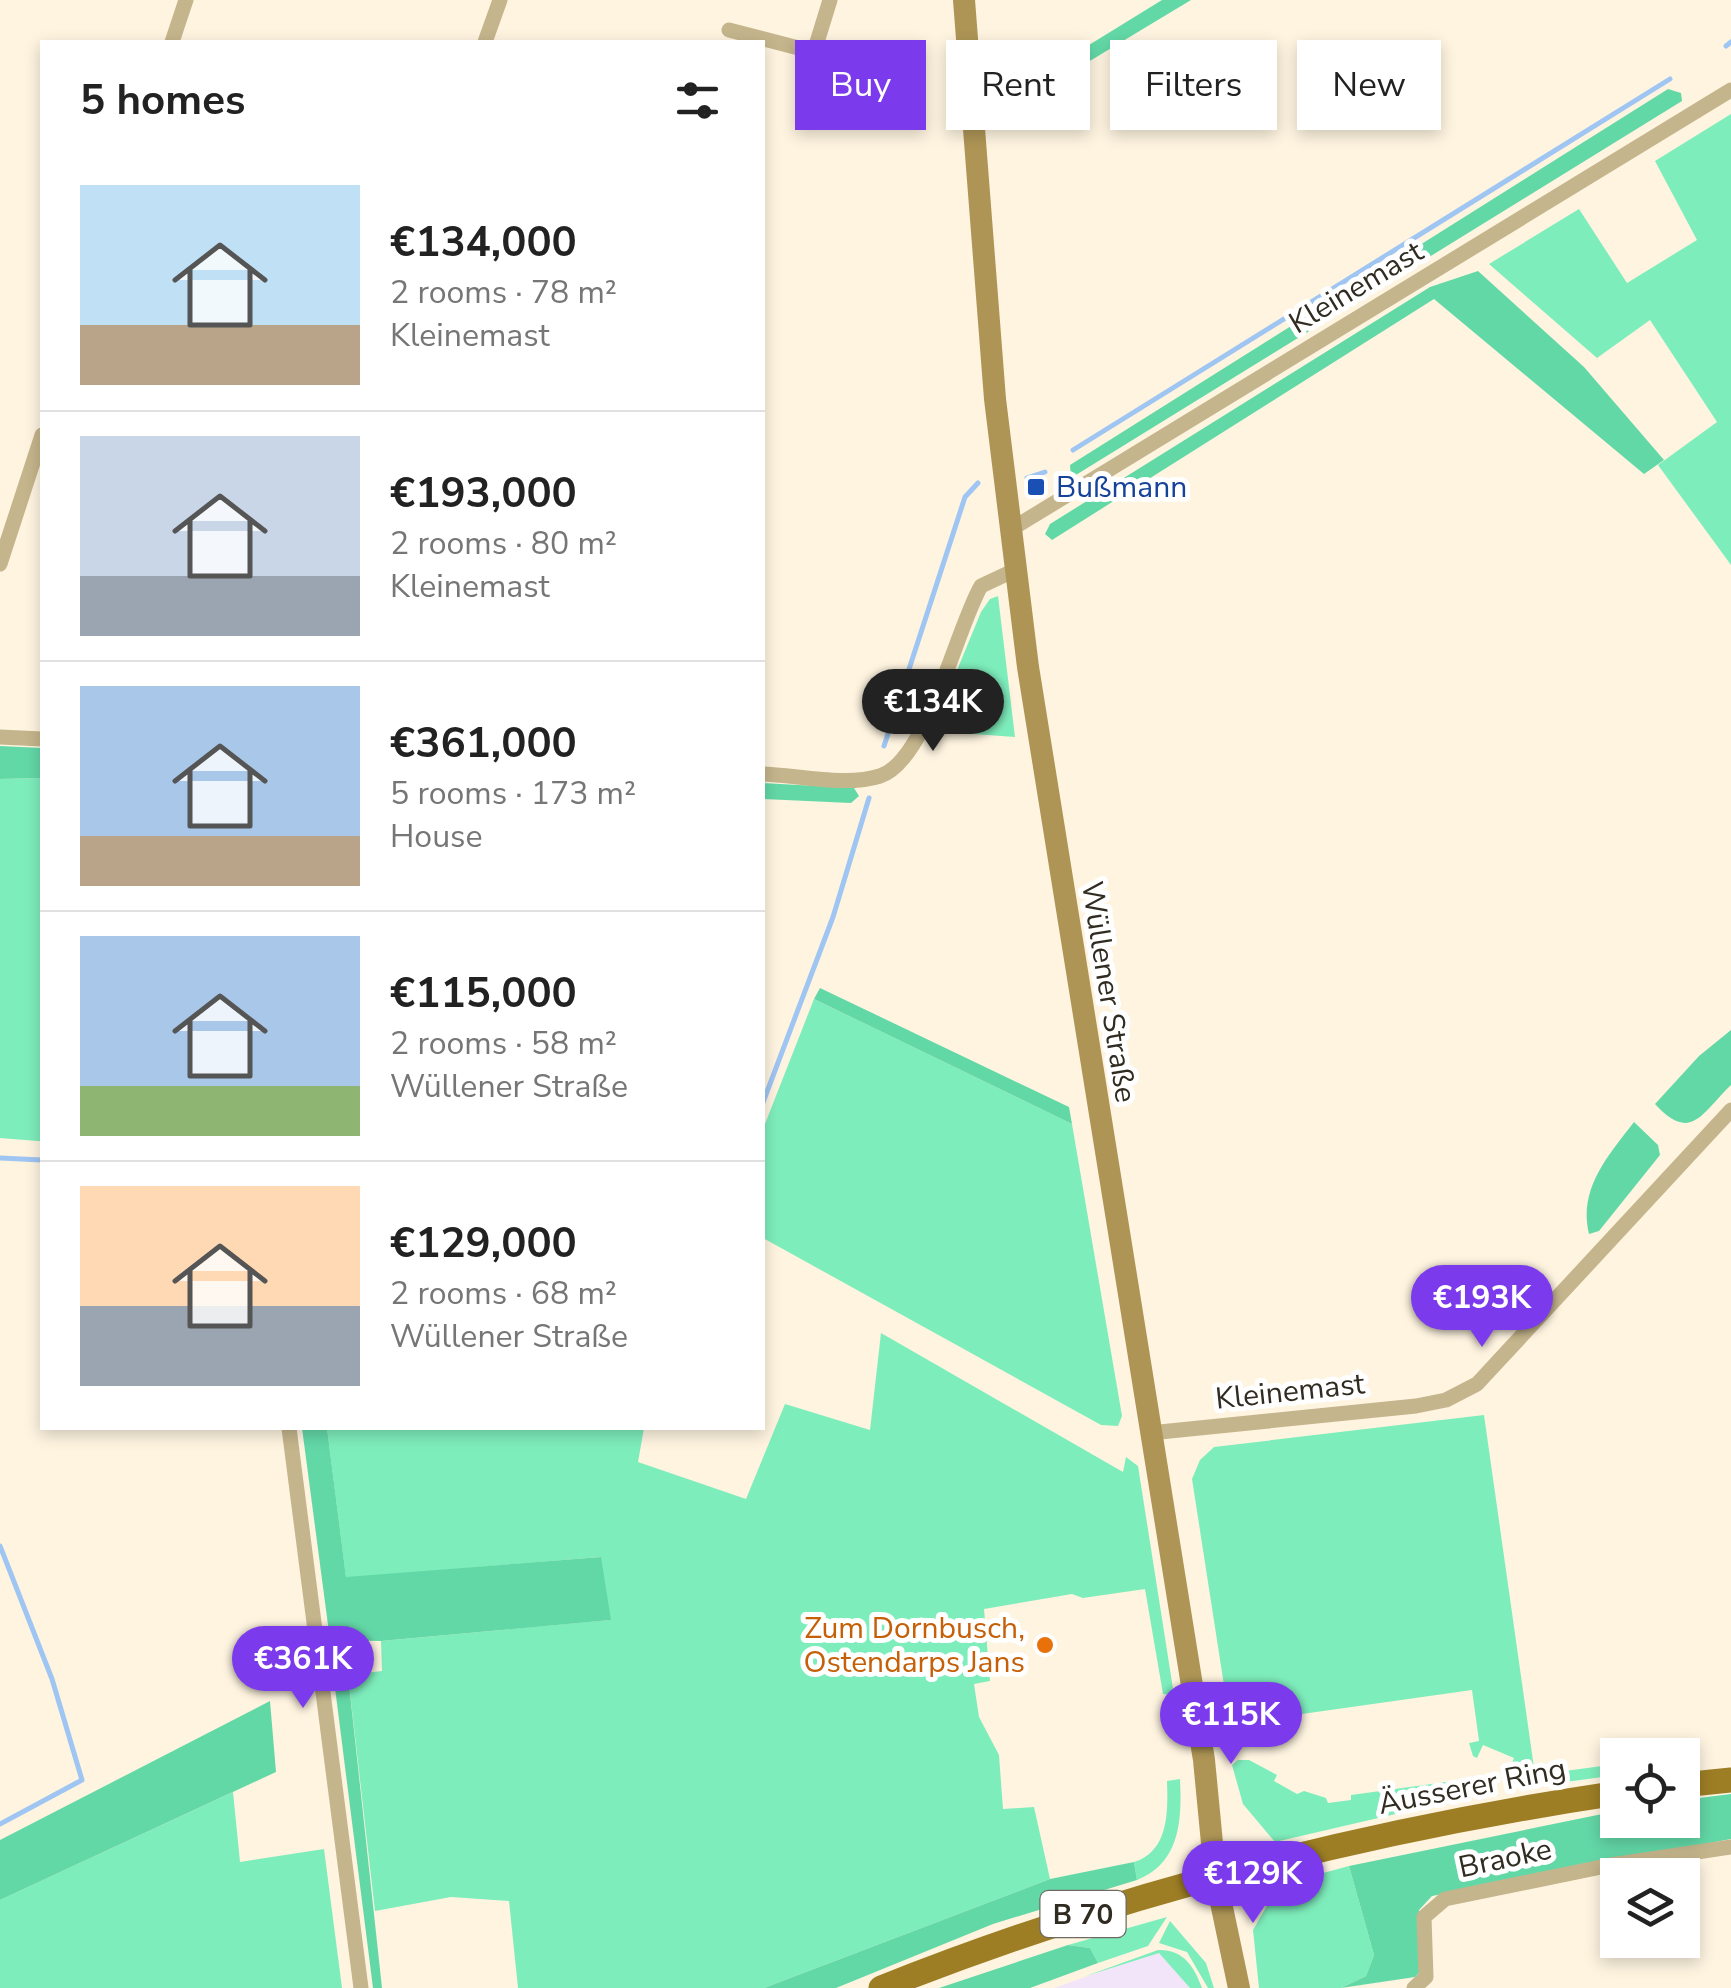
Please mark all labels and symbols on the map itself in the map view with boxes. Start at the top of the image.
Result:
street label: Kleinemast [1282,231,1431,344]
place label: Bußmann [1056,467,1187,508]
marker: Bußmann [1025,476,1047,498]
pin: €134K [863,669,1003,754]
street label: Wüllener Straße [1071,879,1146,1106]
pin: €193K [1412,1265,1552,1350]
street label: Kleinemast [1213,1363,1367,1420]
place label: Zum Dornbusch, Ostendarps Jans [804,1608,1025,1683]
pin: €361K [233,1626,373,1711]
marker: Zum Dornbusch, Ostendarps Jans [1034,1634,1056,1656]
pin: €115K [1161,1682,1301,1767]
street label: Äusserer Ring [1375,1748,1569,1825]
street label: Braoke [1455,1829,1555,1888]
pin: €129K [1183,1841,1323,1926]
road number: B 70 [1040,1891,1126,1937]

